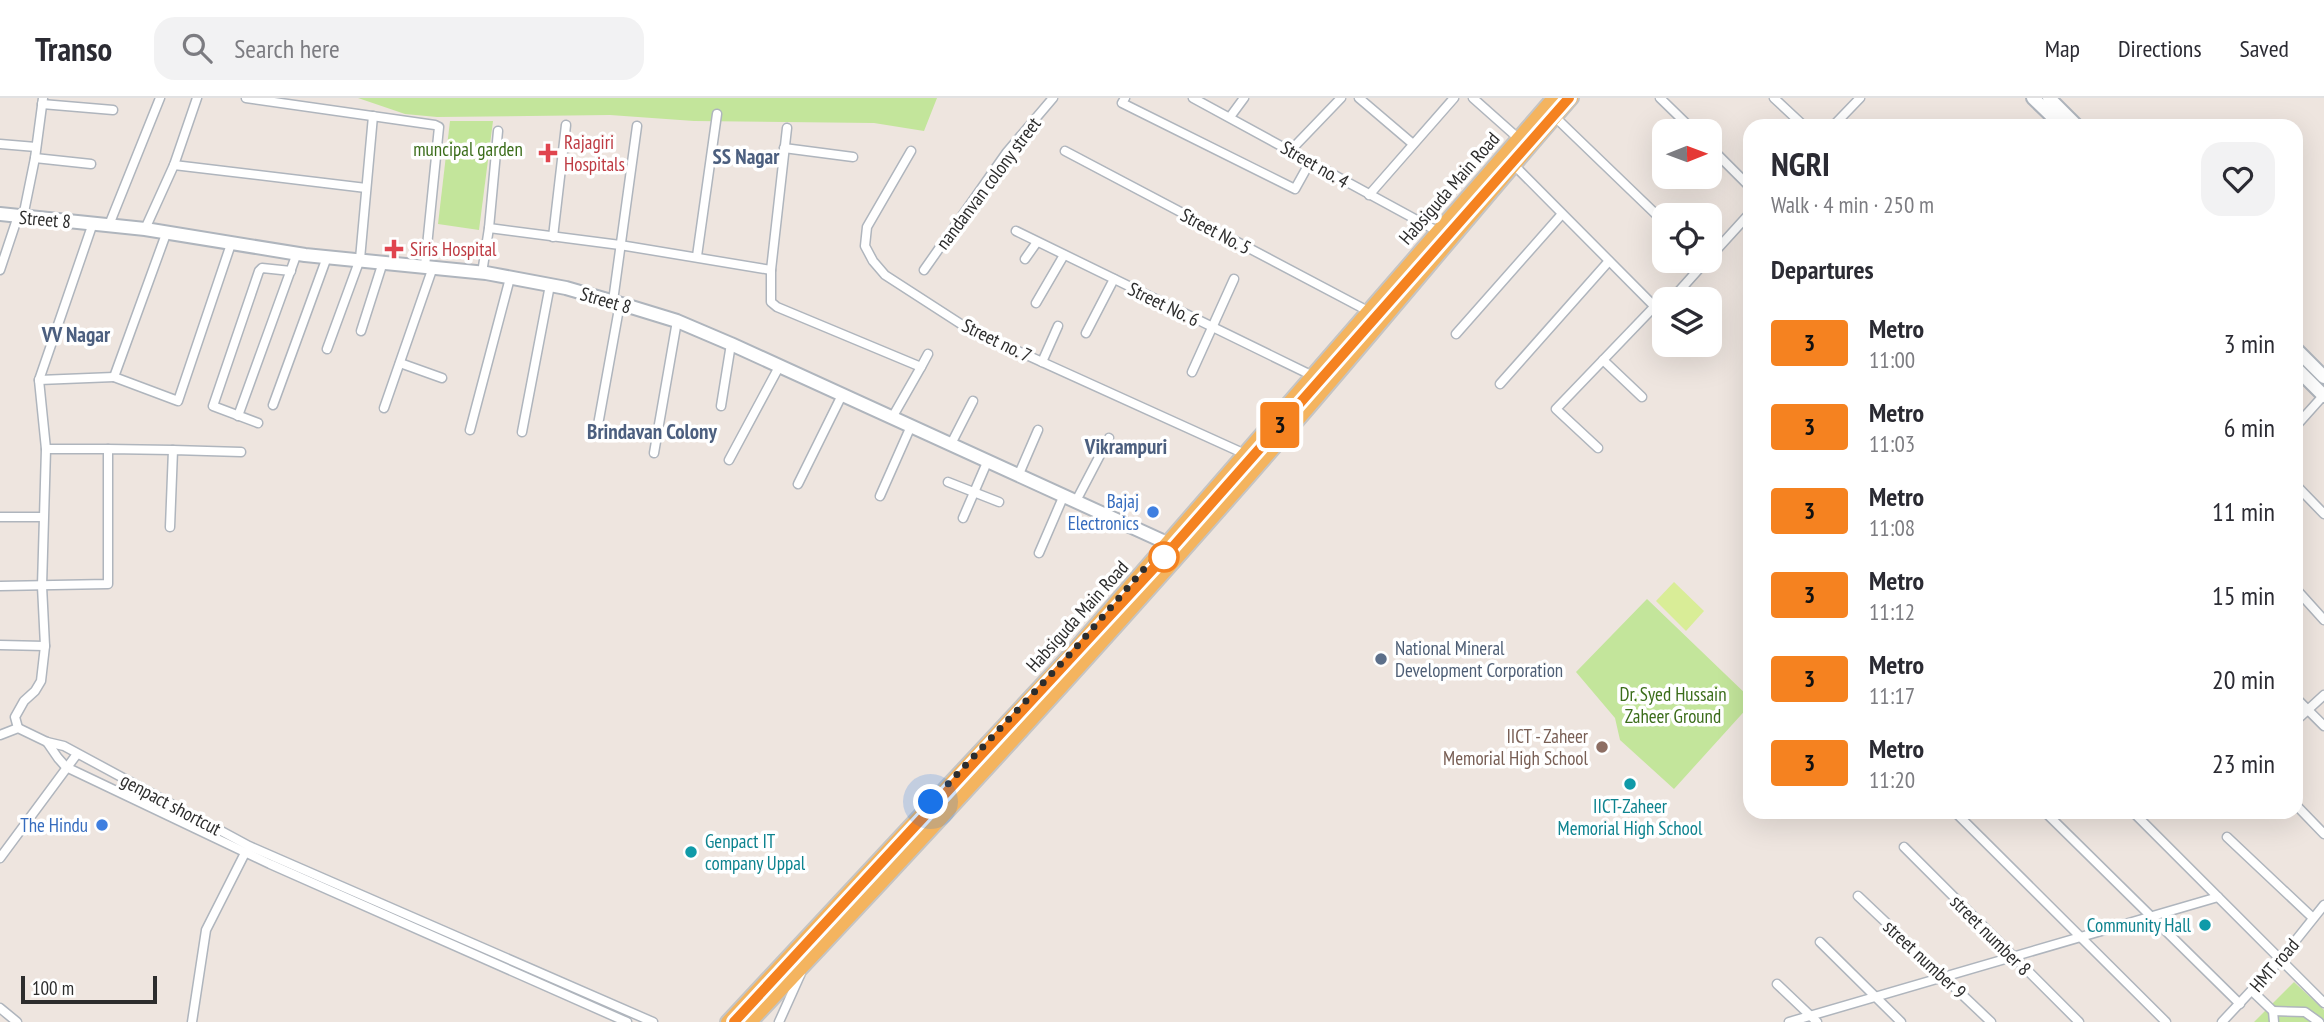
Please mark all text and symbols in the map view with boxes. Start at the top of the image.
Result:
search box [154,17,644,80]
text: Transo [35,27,112,70]
icon: search [178,29,216,67]
text: Search here [234,32,340,65]
text: Map [2045,33,2080,64]
text: Directions [2118,33,2202,64]
text: Saved [2240,33,2289,64]
street label: nandanvan colony street [930,111,1046,254]
north arrow [1652,119,1722,189]
map controls [1652,119,1722,357]
street label: Habsiguda Main Road [1394,127,1504,249]
place label: Rajagiri Hospitals [564,130,625,176]
street label: Street no. 4 [1277,135,1354,193]
park label: muncipal garden [413,137,523,161]
text: NGRI [1771,142,1830,185]
button: heart [2201,142,2275,216]
marker: Rajagiri Hospitals [538,143,558,163]
district label: SS Nagar [713,143,780,170]
text: Walk · 4 min · 250 m [1771,190,1934,219]
street label: Street No. 5 [1177,202,1255,260]
button: locate [1652,203,1722,273]
street label: Street 8 [18,205,72,233]
place label: Siris Hospital [410,237,497,261]
marker: Siris Hospital [384,239,404,259]
text: Departures [1771,253,1874,286]
street label: Street No. 6 [1124,276,1204,332]
street label: Street 8 [578,281,634,319]
button: layers [1652,287,1722,357]
text: Metro [1869,312,1924,345]
street label: Street no. 7 [958,313,1036,367]
district label: VV Nagar [41,321,111,348]
text: 3 [1804,327,1815,358]
text: 3 min [2224,327,2275,360]
text: 11:00 [1869,345,1915,374]
text: Metro [1869,396,1924,429]
line badge: 3 [1257,402,1303,448]
text: 3 [1274,409,1286,440]
text: 3 [1804,411,1815,442]
text: 6 min [2224,411,2275,444]
district label: Brindavan Colony [587,418,717,445]
text: 11:03 [1869,429,1915,458]
district label: Vikrampuri [1084,433,1167,460]
text: Metro [1869,480,1924,513]
place label: Bajaj Electronics [1068,489,1139,535]
text: 3 [1804,495,1815,526]
text: 11 min [2212,495,2275,528]
marker: Bajaj Electronics [1145,504,1161,520]
text: 11:08 [1869,513,1915,542]
unlabelled marker [1149,542,1179,572]
street label: Habsiguda Main Road [1021,555,1133,677]
text: Metro [1869,564,1924,597]
text: 3 [1804,579,1815,610]
text: 15 min [2212,579,2275,612]
text: 11:12 [1869,597,1915,626]
place label: National Mineral Development Corporation [1395,636,1563,682]
text: Metro [1869,648,1924,681]
marker: National Mineral Development Corporation [1373,651,1389,667]
text: 3 [1804,663,1815,694]
text: 20 min [2212,663,2275,696]
text: 11:17 [1869,681,1915,710]
park label: Dr. Syed Hussain Zaheer Ground [1619,682,1727,728]
place label: IICT - Zaheer Memorial High School [1443,724,1589,770]
text: Metro [1869,732,1924,765]
marker: IICT - Zaheer Memorial High School [1594,739,1610,755]
text: 3 [1804,747,1815,778]
text: 23 min [2212,747,2275,780]
text: 11:20 [1869,765,1915,794]
street label: genpact shortcut [117,768,226,841]
marker: IICT-Zaheer Memorial High School [1622,776,1638,792]
your location [913,784,948,819]
place label: IICT-Zaheer Memorial High School [1558,794,1703,840]
place label: The Hindu [20,813,88,837]
marker: The Hindu [94,817,110,833]
place label: Genpact IT company Uppal [705,829,806,875]
marker: Genpact IT company Uppal [683,844,699,860]
street label: street number 8 [1946,890,2036,980]
place label: Community Hall [2087,913,2192,937]
street label: street number 9 [1879,915,1971,1003]
marker: Community Hall [2197,917,2213,933]
street label: HMT road [2244,933,2304,997]
scale bar [21,973,158,1005]
text: 100 m [32,976,74,1000]

